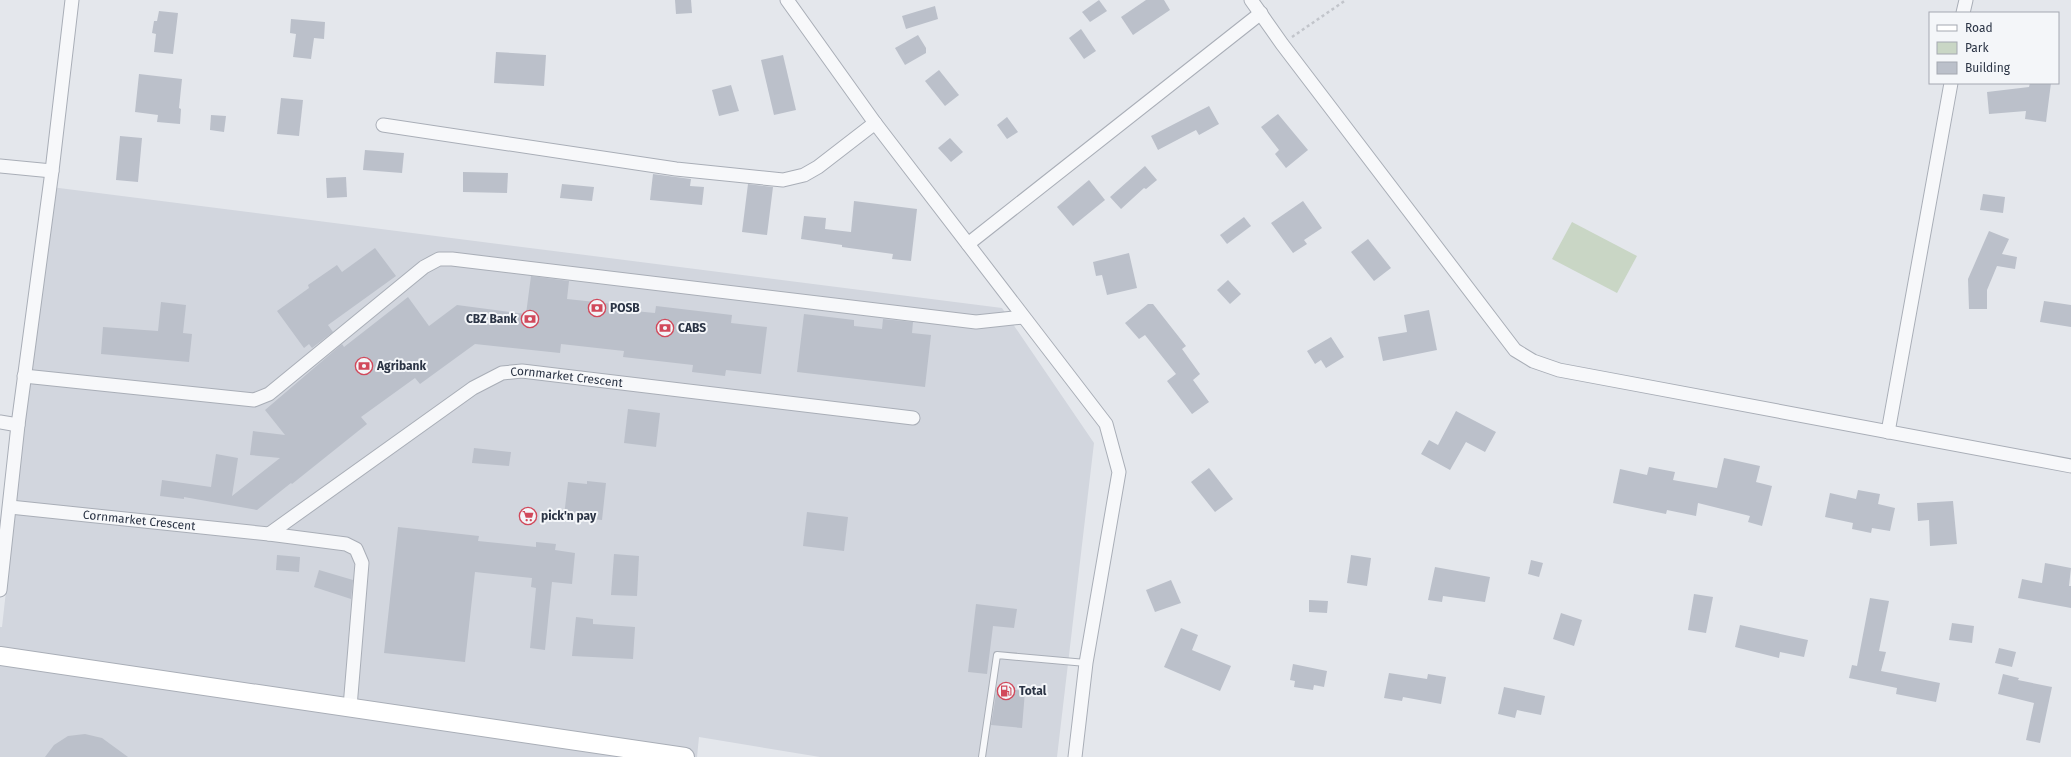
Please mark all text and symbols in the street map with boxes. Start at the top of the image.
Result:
legend [1929,12,2059,84]
text: Road [1965,21,1993,35]
text: Park [1965,41,1989,55]
text: Building [1965,61,2011,75]
bank icon: POSB [587,298,607,318]
place label: POSB [610,301,640,315]
bank icon: CBZ Bank [520,309,540,329]
place label: CBZ Bank [466,312,517,326]
bank icon: CABS [655,318,675,338]
place label: CABS [678,321,706,335]
bank icon: Agribank [354,356,374,376]
place label: Agribank [376,359,426,373]
street label: Cornmarket Crescent [510,364,624,390]
supermarket icon: pick'n pay [518,506,538,526]
street label: Cornmarket Crescent [82,508,197,533]
place label: pick'n pay [541,509,597,523]
fuel station icon: Total [996,681,1016,701]
place label: Total [1019,684,1047,698]

